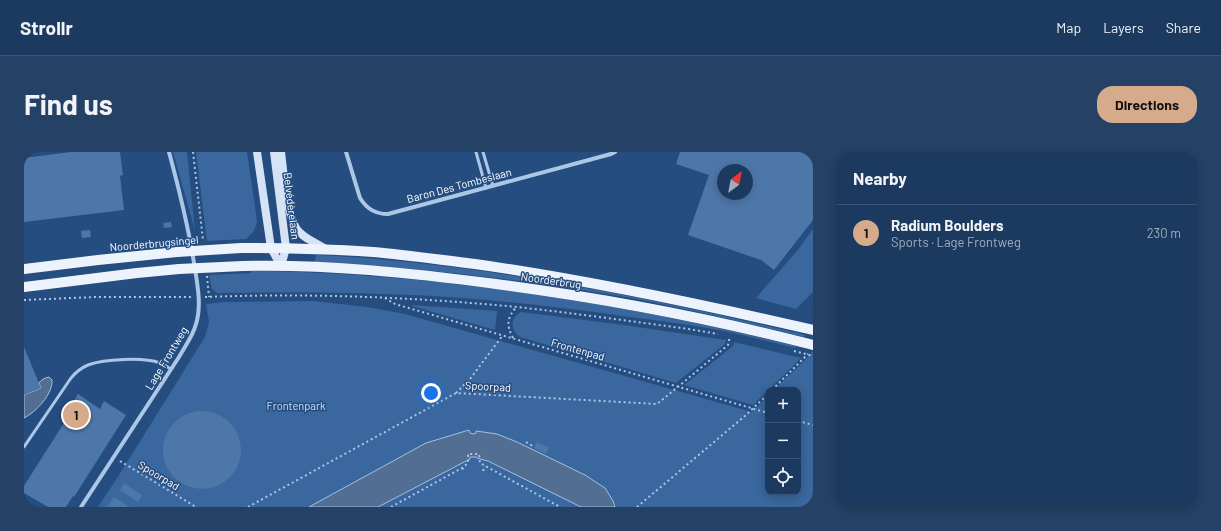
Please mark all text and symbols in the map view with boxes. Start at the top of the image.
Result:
text: Strollr [20,16,73,39]
text: Map [1056,19,1081,36]
text: Layers [1103,19,1144,36]
text: Share [1166,19,1201,36]
button: Directions [1097,86,1197,123]
text: Find us [24,87,113,121]
north arrow [717,164,753,200]
street label: Baron Des Tombeslaan [405,165,513,205]
text: Nearby [853,168,907,188]
street label: Belvédèrelaan [281,172,303,240]
text: Radium Boulders [891,216,1003,234]
text: 1 [864,225,868,241]
text: 230 m [1147,225,1181,241]
street label: Noorderbrugsingel [109,233,199,253]
text: Sports · Lage Frontweg [891,234,1021,250]
street label: Noorderbrug [520,269,582,291]
street label: Lage Frontweg [142,324,190,392]
street label: Frontenpad [550,335,606,363]
street label: Spoorpad [465,378,511,394]
your location [421,383,441,403]
map controls [765,387,801,495]
button: + [765,387,801,423]
park label: Frontenpark [267,399,326,412]
pin: 1 [63,400,89,430]
button: − [765,423,801,459]
street label: Spoorpad [136,458,182,492]
button: locate [765,459,801,495]

